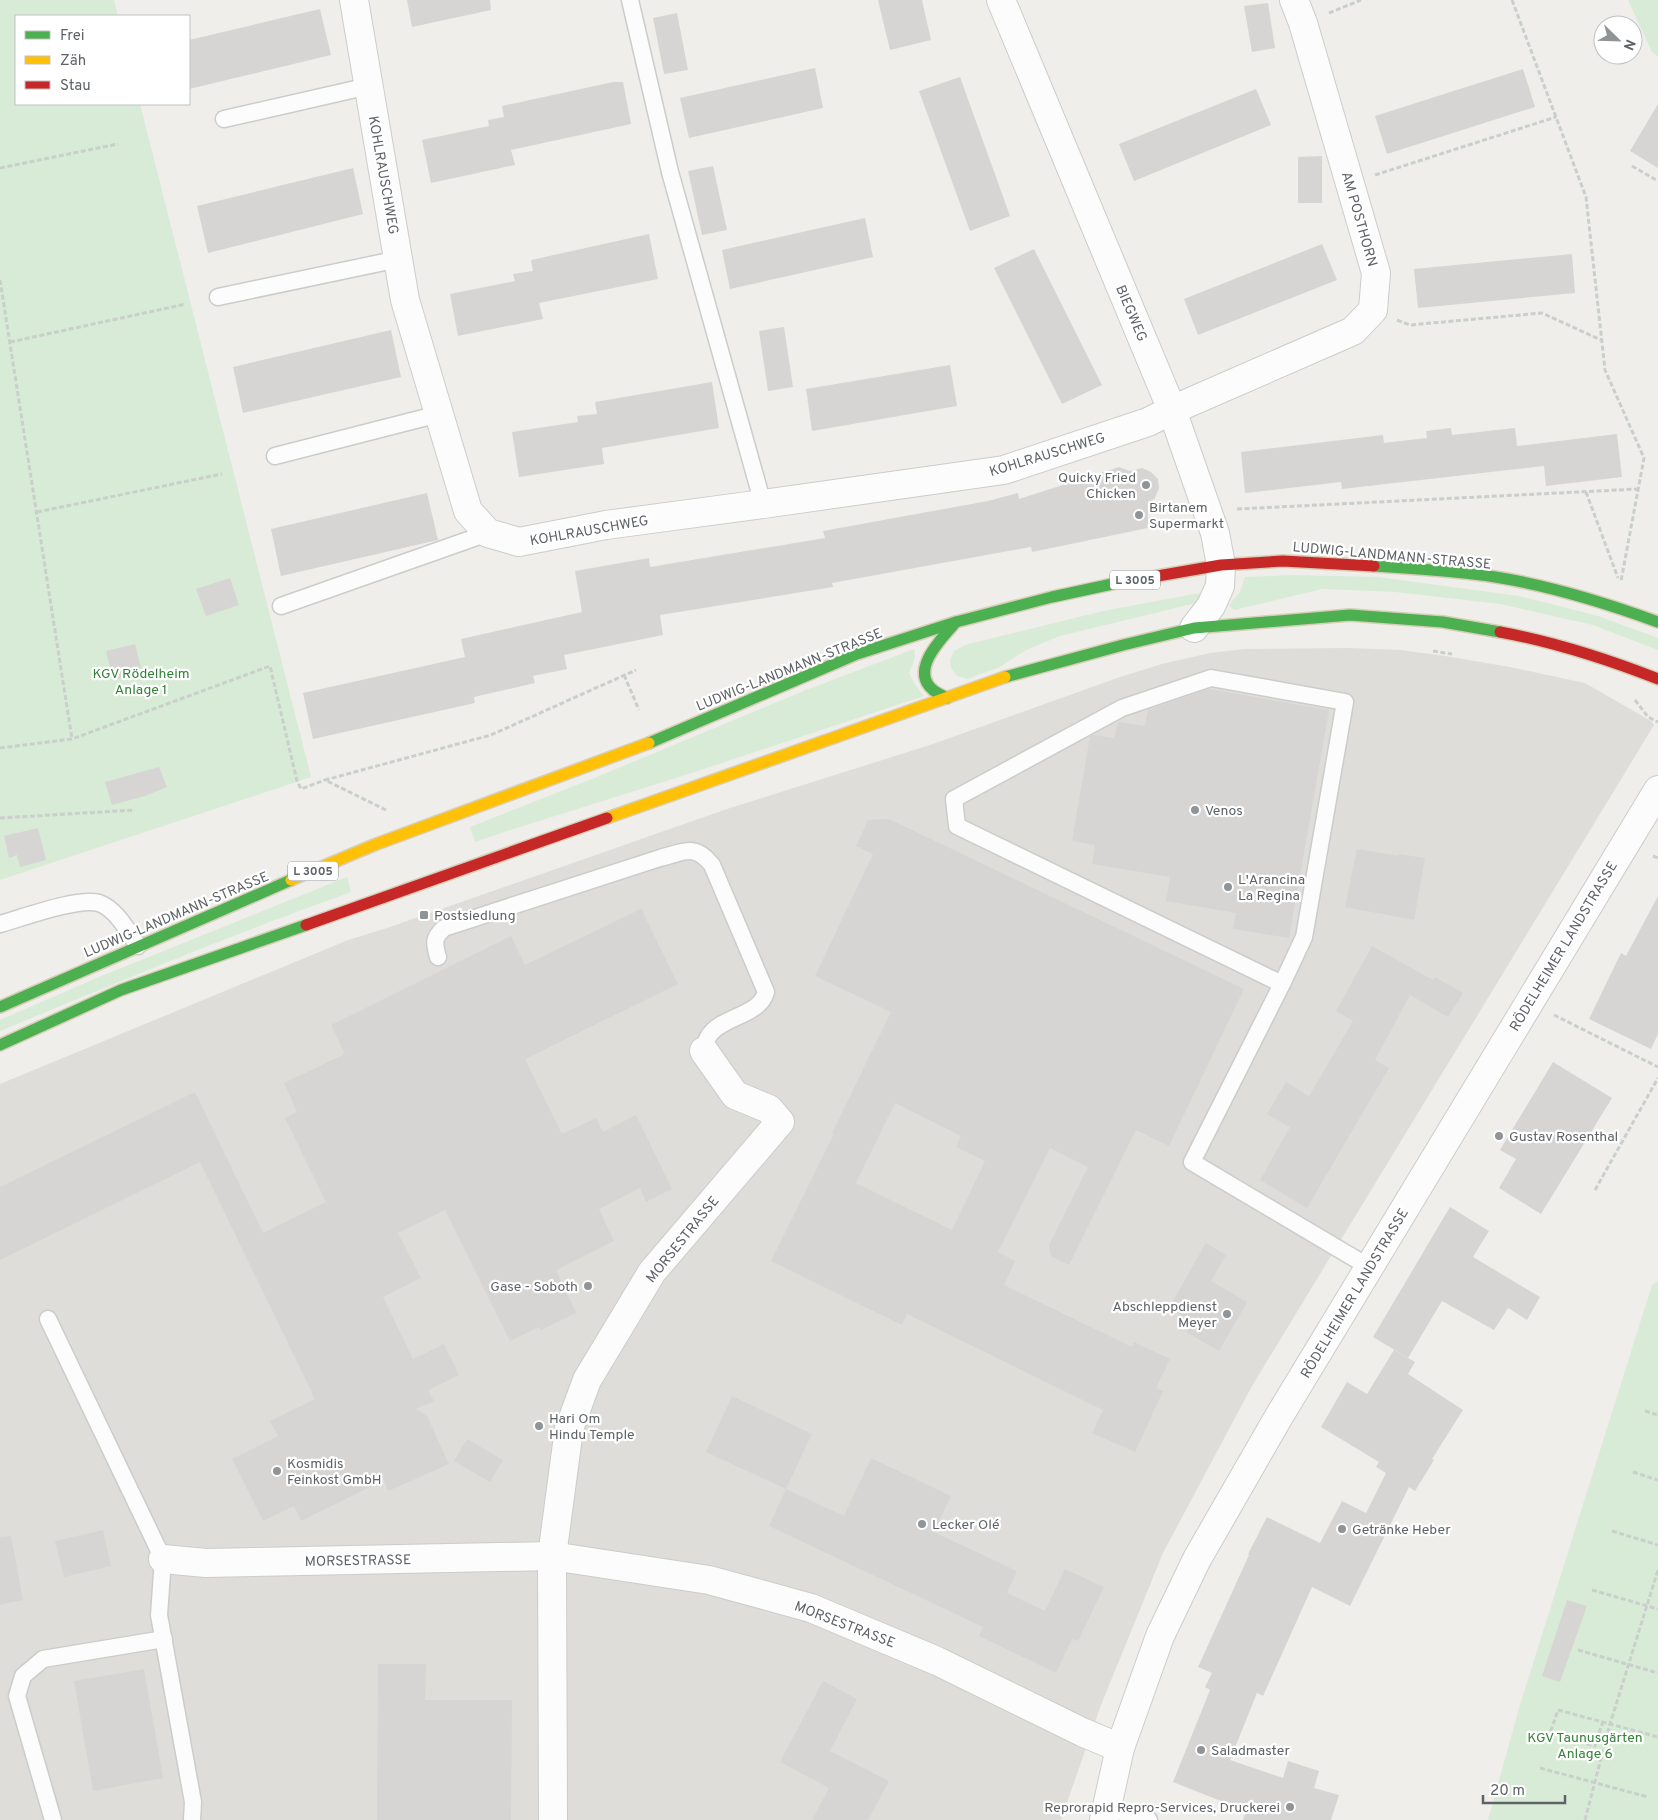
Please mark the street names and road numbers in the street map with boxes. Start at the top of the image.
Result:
street label: KOHLRAUSCHWEG [364,115,401,236]
street label: AM POSTHORN [1337,170,1380,269]
street label: BIEGWEG [1111,283,1150,344]
street label: KOHLRAUSCHWEG [988,430,1107,481]
street label: KOHLRAUSCHWEG [529,513,650,550]
street label: LUDWIG-LANDMANN-STRASSE [1292,539,1492,574]
road number: L 3005 [1110,570,1160,590]
street label: LUDWIG-LANDMANN-STRASSE [694,625,885,716]
street label: RÖDELHEIMER LANDSTRASSE [1506,858,1622,1035]
road number: L 3005 [288,861,338,880]
street label: LUDWIG-LANDMANN-STRASSE [82,869,272,962]
street label: MORSESTRASSE [643,1193,723,1287]
street label: RÖDELHEIMER LANDSTRASSE [1297,1205,1413,1382]
street label: MORSESTRASSE [305,1552,411,1571]
street label: MORSESTRASSE [792,1598,897,1652]

